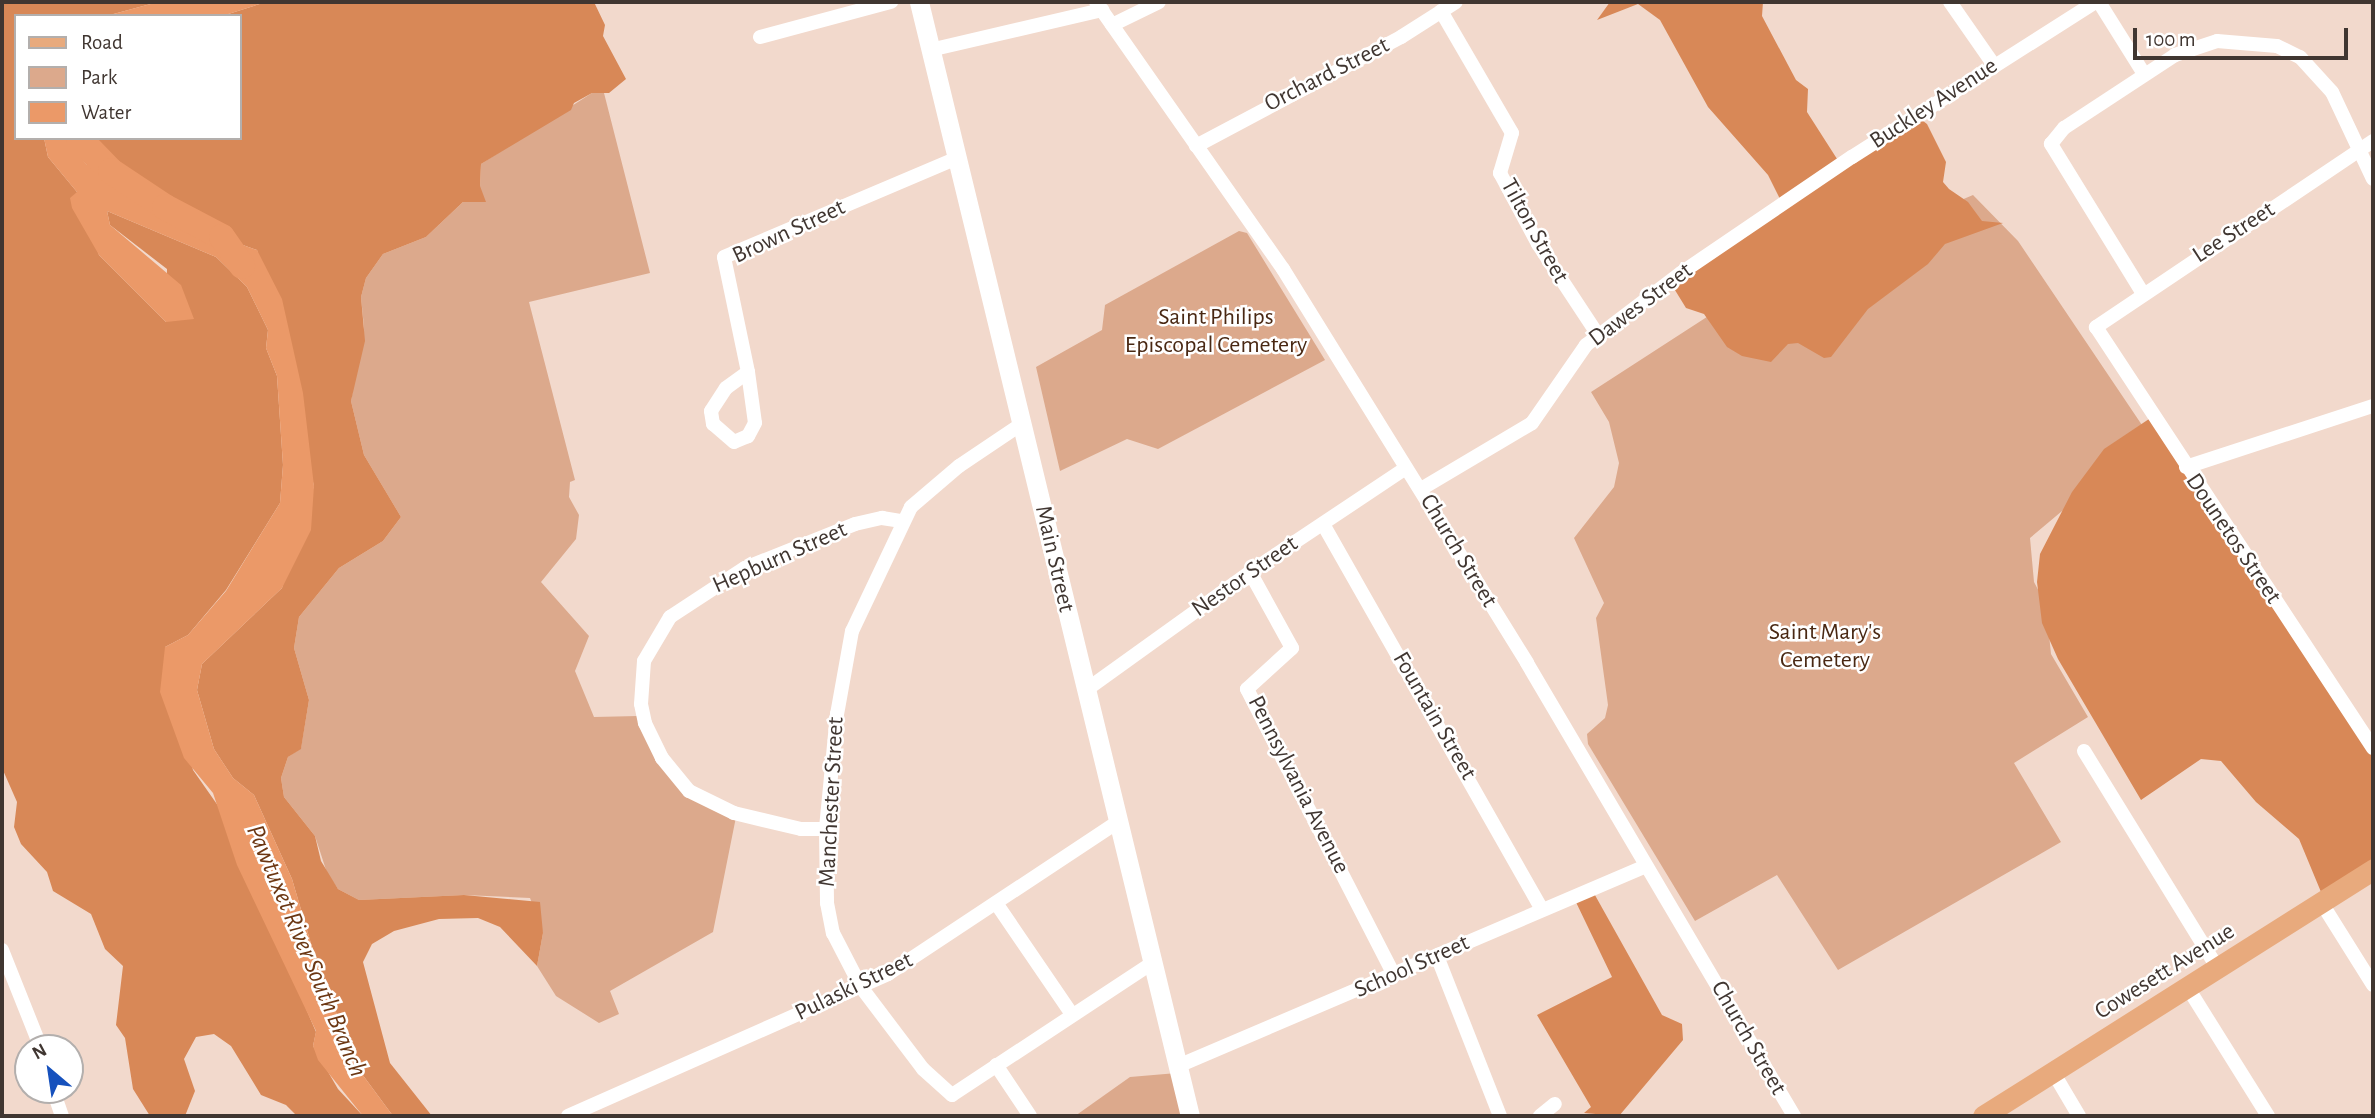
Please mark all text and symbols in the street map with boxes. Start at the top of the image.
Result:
legend [14,14,242,140]
scale bar [2137,14,2352,58]
text: 100 m [2146,29,2196,50]
street label: Orchard Street [1260,31,1394,119]
text: Road [81,32,123,53]
street label: Buckley Avenue [1865,52,2003,156]
text: Park [81,67,117,88]
text: Water [81,102,131,123]
street label: Tilton Street [1493,174,1575,288]
street label: Brown Street [728,193,850,271]
street label: Lee Street [2187,196,2281,270]
street label: Dawes Street [1583,257,1699,353]
park label: Saint Philips Episcopal Cemetery [1125,304,1307,360]
street label: Dounetos Street [2179,468,2287,610]
street label: Church Street [1413,489,1503,613]
street label: Main Street [1028,503,1080,615]
street label: Hepburn Street [708,516,852,600]
street label: Nestor Street [1186,530,1304,624]
park label: Saint Mary's Cemetery [1769,619,1881,675]
street label: Fountain Street [1386,647,1482,785]
street label: Pennsylvania Avenue [1241,691,1355,879]
street label: Manchester Street [813,716,851,888]
water label: Pawtuxet River South Branch [239,820,373,1082]
street label: Cowesett Avenue [2090,918,2240,1026]
street label: School Street [1350,929,1474,1005]
street label: Pulaski Street [790,946,918,1028]
street label: Church Street [1704,976,1792,1100]
north arrow [14,1034,84,1104]
text: N [29,1040,50,1063]

